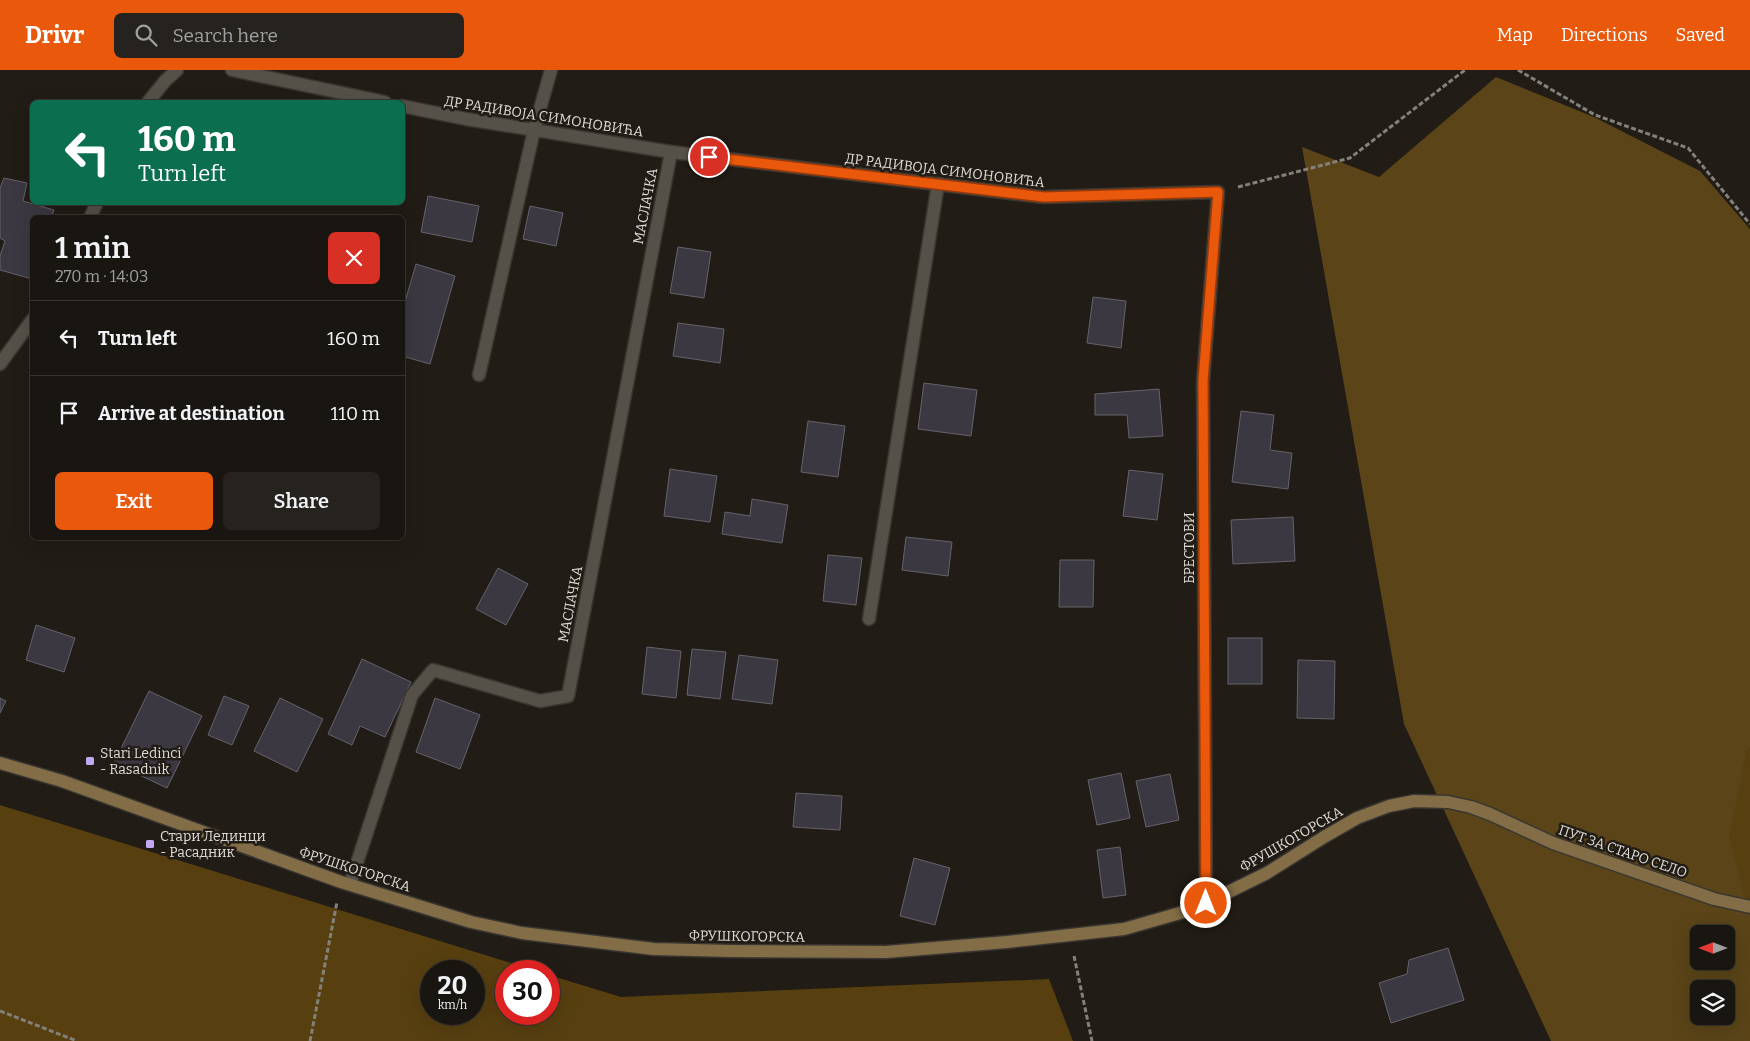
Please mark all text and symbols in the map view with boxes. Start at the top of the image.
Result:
search box [114,13,464,58]
text: Drivr [25,21,84,49]
icon: search [132,21,160,49]
text: Search here [172,24,278,47]
text: Map [1497,24,1533,46]
text: Directions [1561,24,1648,46]
text: Saved [1676,24,1725,46]
street label: ДР РАДИВОЈА СИМОНОВИЋА [443,92,645,141]
text: 160 m [138,118,236,160]
icon: left [55,120,120,185]
pin [688,136,730,178]
icon: arrive [695,143,723,171]
street label: ДР РАДИВОЈА СИМОНОВИЋА [844,150,1046,191]
text: Turn left [138,160,226,187]
street label: МАСЛАЧКА [630,166,661,246]
text: 1 min [55,230,130,266]
button: close [328,232,380,284]
text: 270 m · 14:03 [55,267,148,286]
icon: left [55,324,83,352]
text: Turn left [98,327,177,350]
text: 160 m [327,327,380,350]
icon: arrive [55,399,83,427]
text: Arrive at destination [98,402,285,425]
text: 110 m [330,402,380,425]
button: Exit [55,472,213,530]
button: Share [223,472,380,530]
street label: БРЕСТОВИ [1181,512,1198,584]
street label: МАСЛАЧКА [555,564,586,644]
place label: Stari Ledinci - Rasadnik [100,745,182,778]
marker: Stari Ledinci - Rasadnik [84,755,96,767]
street label: ФРУШКОГОРСКА [1237,803,1346,876]
street label: ПУТ ЗА СТАРО СЕЛО [1556,821,1689,882]
place label: Стари Лединци - Расадник [160,828,266,861]
marker: Стари Лединци - Расадник [144,838,156,850]
street label: ФРУШКОГОРСКА [297,843,413,896]
position arrow [1179,876,1231,928]
north arrow [1690,925,1735,970]
map controls [1690,925,1735,1025]
street label: ФРУШКОГОРСКА [689,927,805,946]
speed limit sign: 30 [495,960,560,1025]
text: 20 [438,971,467,1001]
button: layers [1690,980,1735,1025]
text: km/h [438,998,467,1012]

